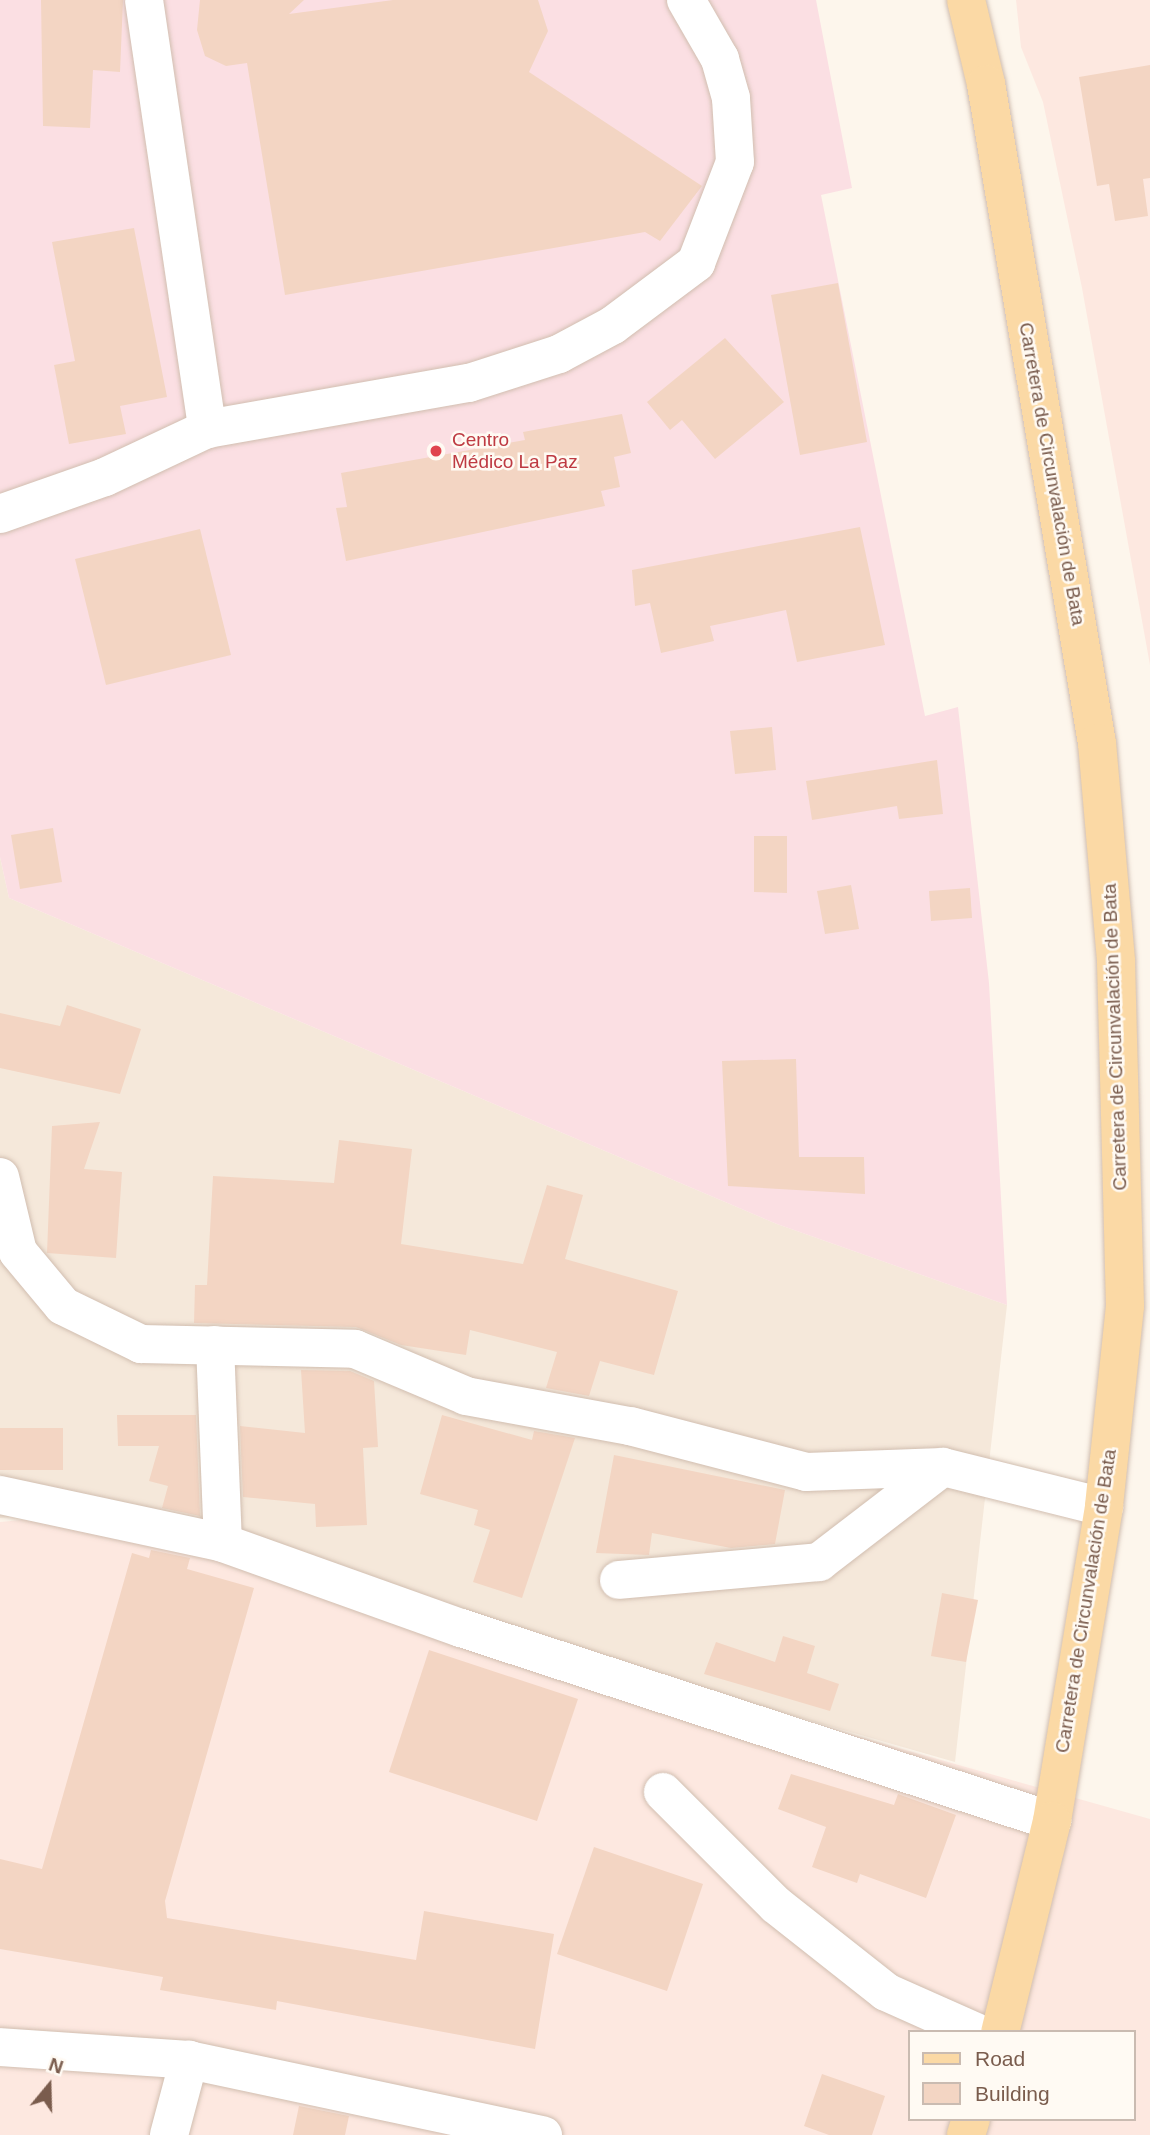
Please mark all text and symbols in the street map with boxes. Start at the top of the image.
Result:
street label: Carretera de Circunvalación de Bata [1014,321,1090,627]
place label: Centro Médico La Paz [452,429,578,473]
marker: Centro Médico La Paz [426,441,446,461]
street label: Carretera de Circunvalación de Bata [1098,883,1132,1191]
street label: Carretera de Circunvalación de Bata [1051,1447,1121,1755]
legend [908,2030,1136,2121]
text: Road [975,2047,1025,2070]
north arrow [14,2051,84,2121]
text: N [46,2054,66,2078]
text: Building [975,2082,1050,2105]

